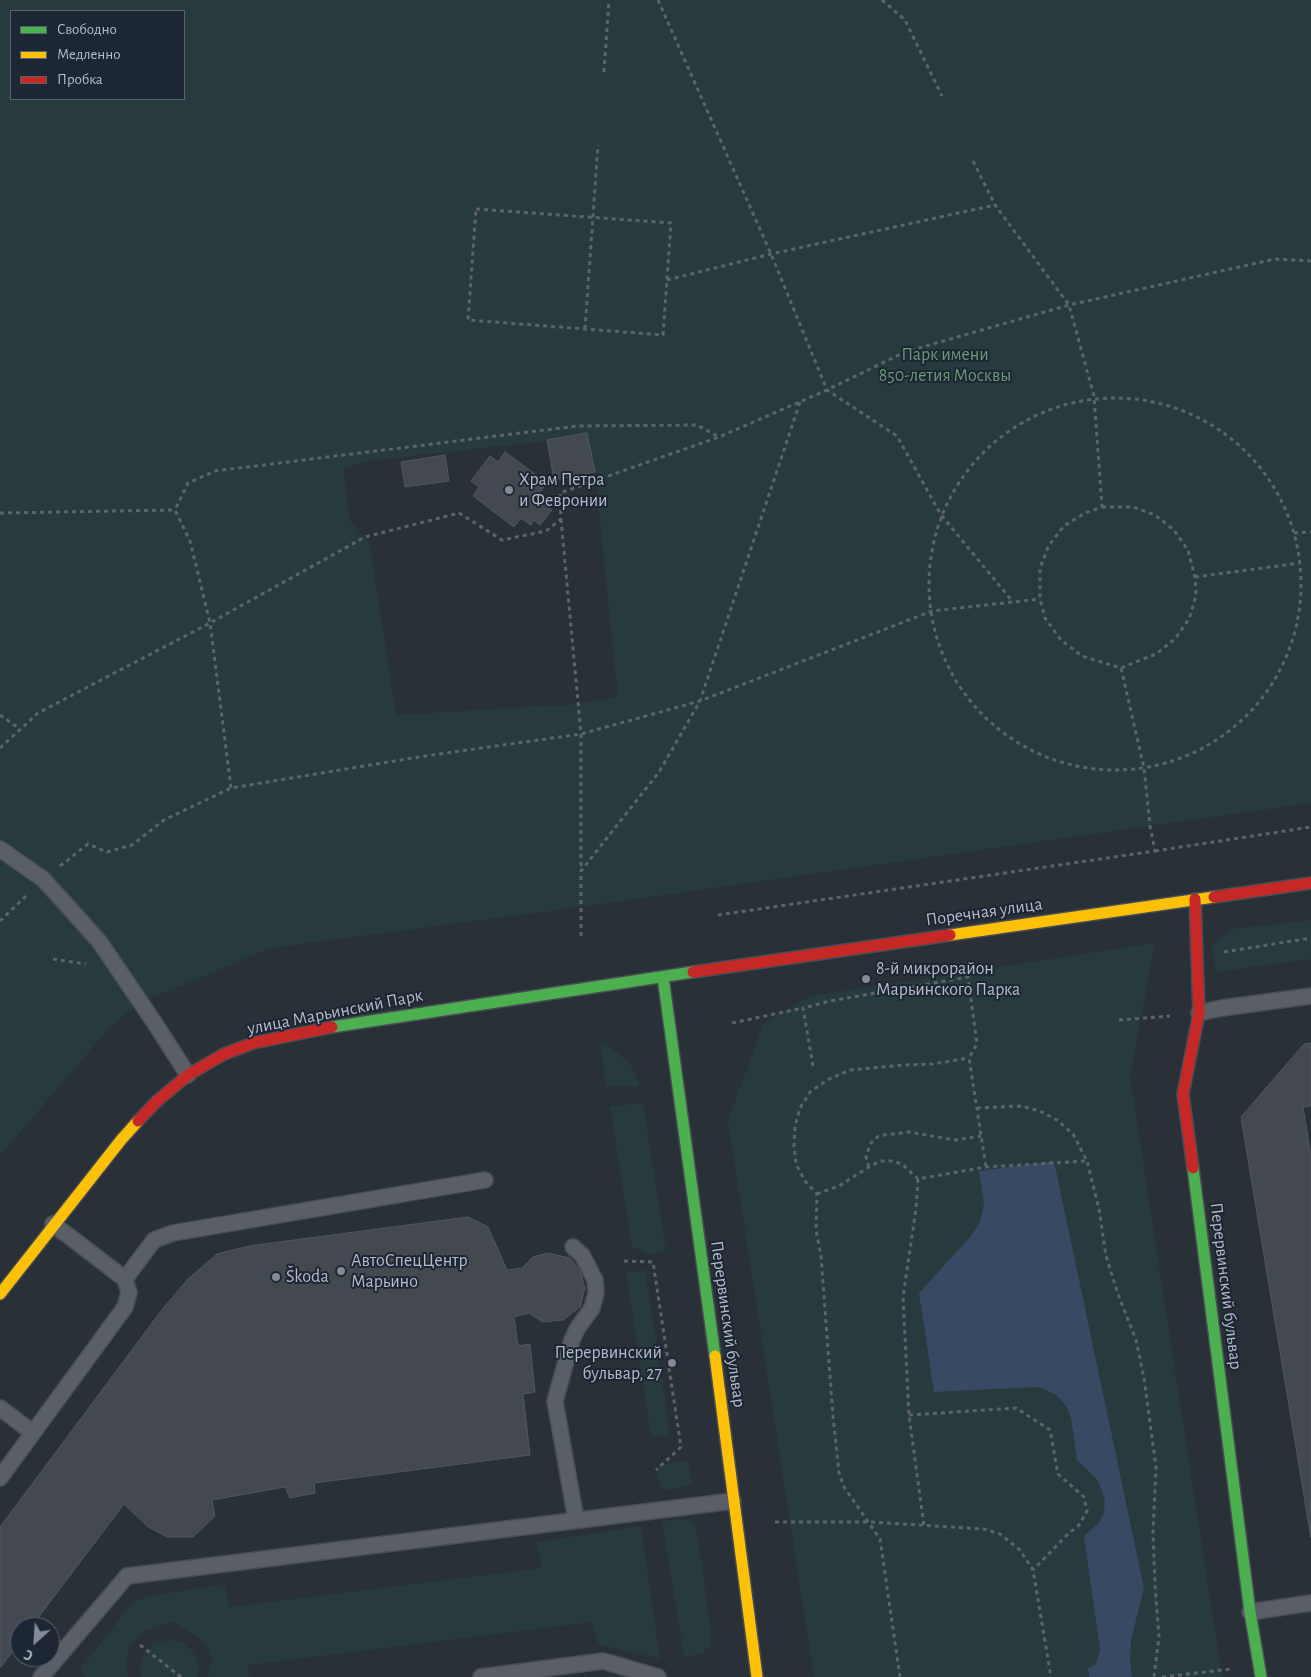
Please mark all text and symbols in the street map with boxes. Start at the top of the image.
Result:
legend [10,10,185,100]
text: Свободно [57,22,117,37]
text: Медленно [57,47,121,62]
text: Пробка [57,72,103,87]
park label: Парк имени 850-летия Москвы [879,344,1011,386]
place label: Храм Петра и Февронии [519,469,608,512]
marker: Храм Петра и Февронии [503,484,515,496]
street label: Поречная улица [924,893,1044,931]
place label: 8-й микрорайон Марьинского Парка [876,958,1020,1001]
marker: 8-й микрорайон Марьинского Парка [860,973,872,985]
street label: улица Марьинский Парк [245,984,425,1040]
street label: Перервинский бульвар [1205,1201,1247,1371]
street label: Перервинский бульвар [706,1239,750,1409]
place label: АвтоСпецЦентр Марьино [351,1250,468,1292]
marker: АвтоСпецЦентр Марьино [335,1265,347,1277]
place label: Škoda [286,1266,329,1288]
marker: Škoda [270,1271,282,1283]
place label: Перервинский бульвар, 27 [554,1342,662,1385]
marker: Перервинский бульвар, 27 [666,1357,678,1369]
north arrow [10,1617,60,1667]
text: С [22,1647,35,1663]

